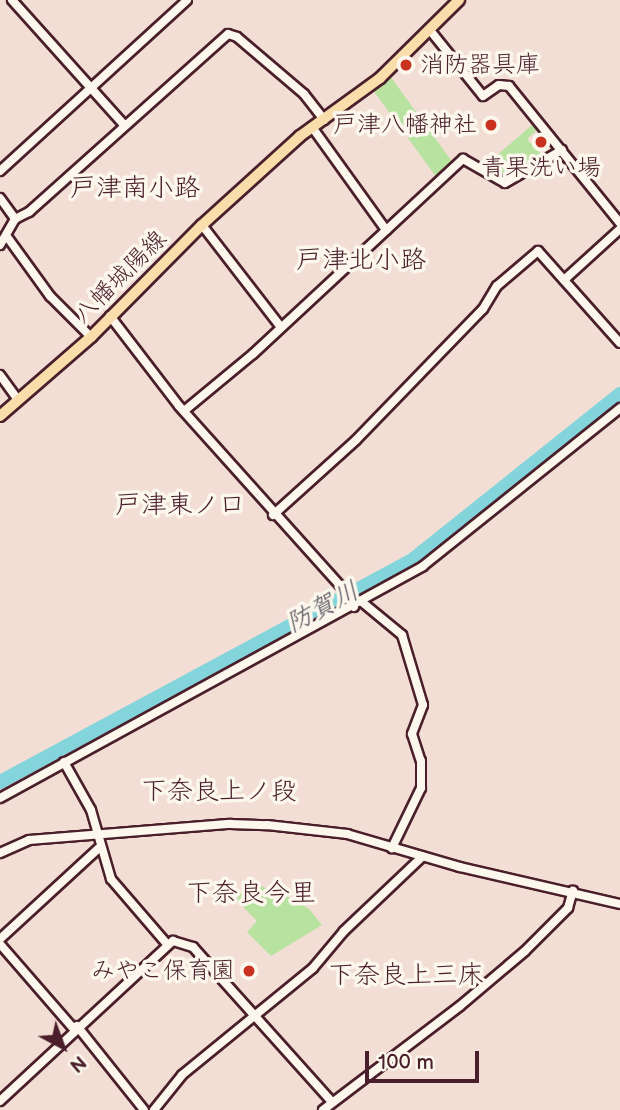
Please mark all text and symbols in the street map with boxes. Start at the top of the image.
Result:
place label: 消防器具庫 [420,51,540,79]
marker: 消防器具庫 [398,57,414,73]
place label: 戸津八幡神社 [333,111,477,139]
marker: 戸津八幡神社 [483,117,499,133]
marker: 青果洗い場 [533,134,549,150]
place label: 青果洗い場 [481,154,601,182]
district label: 戸津南小路 [70,173,200,205]
street label: 八幡城陽線 [67,224,173,330]
district label: 戸津北小路 [296,245,426,277]
district label: 戸津東ノ口 [115,490,245,522]
water label: 防賀川 [281,576,365,640]
district label: 下奈良上ノ段 [141,776,297,808]
district label: 下奈良今里 [186,878,316,910]
place label: みやこ保育園 [91,957,235,985]
district label: 下奈良上三床 [328,960,484,992]
marker: みやこ保育園 [241,963,257,979]
north arrow [28,1012,98,1082]
scale bar [368,1036,482,1080]
text: N [64,1050,90,1077]
text: 100 m [378,1050,434,1075]

